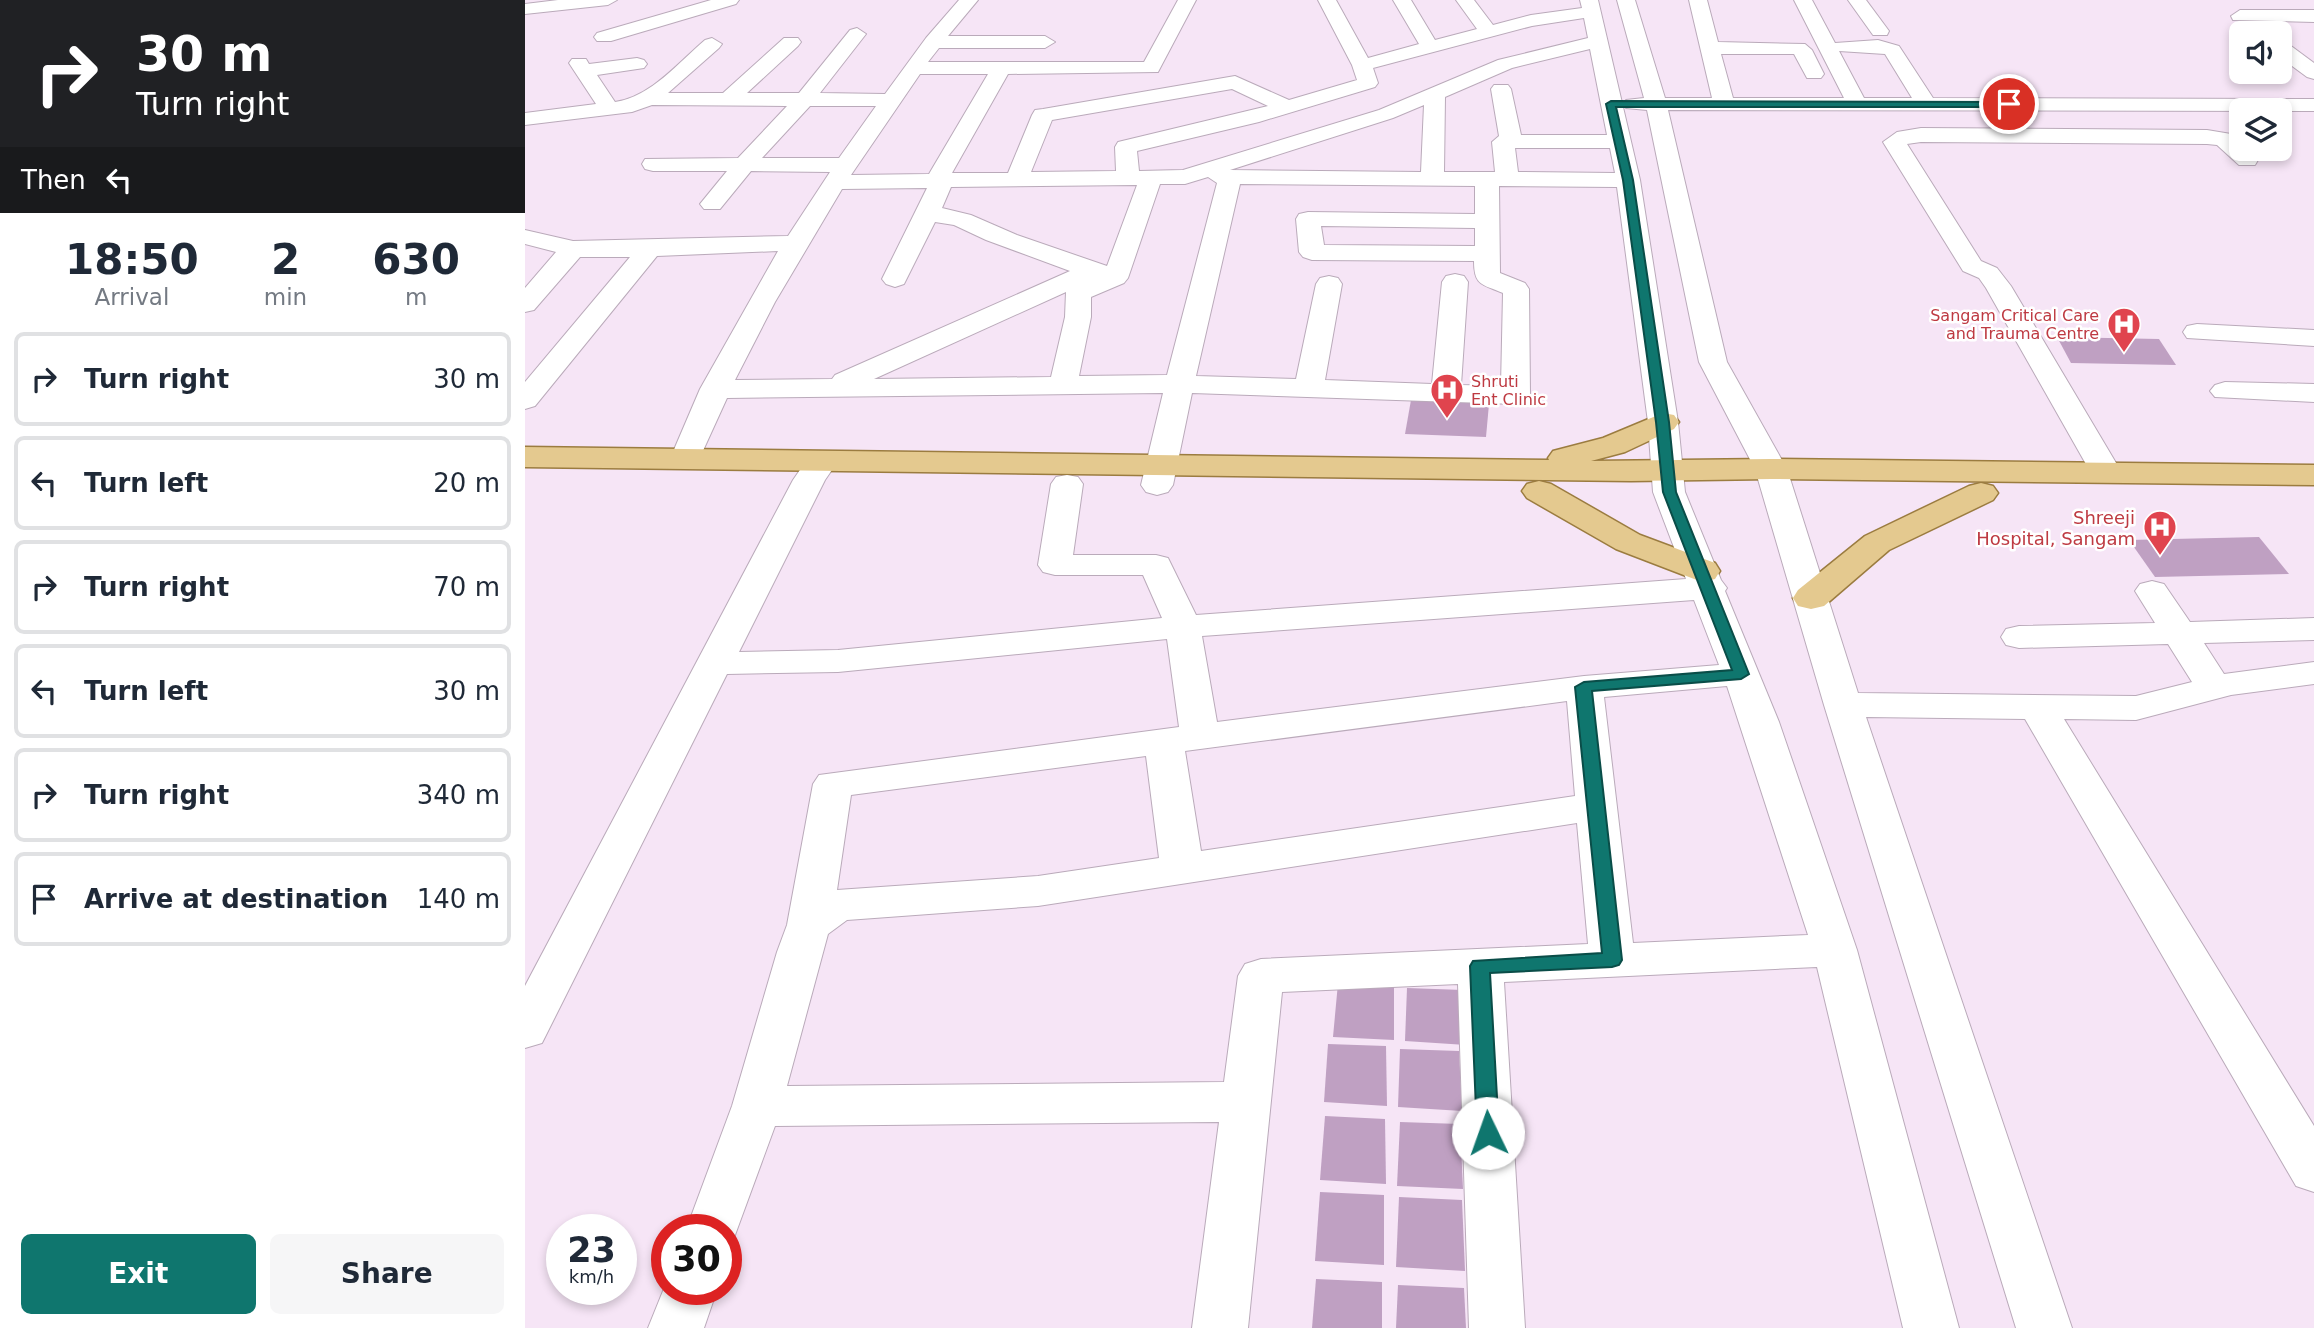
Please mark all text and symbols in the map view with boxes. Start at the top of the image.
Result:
map controls [2229,21,2292,161]
button: sound [2229,21,2292,84]
text: 30 m [136,26,272,83]
icon: right [21,28,112,119]
pin [1979,74,2039,134]
text: Turn right [136,85,289,123]
icon: arrive [1990,85,2028,123]
button: layers [2229,98,2292,161]
icon: left [100,161,138,199]
text: Then [21,165,86,195]
text: 18:50 [65,235,199,284]
text: 2 [271,235,300,284]
text: 630 [372,235,460,284]
text: Arrival [95,284,169,310]
text: min [264,284,307,310]
text: m [405,284,427,310]
hospital icon: Sangam Critical Care and Trauma Centre [2105,305,2143,354]
place label: Sangam Critical Care and Trauma Centre [1930,306,2099,343]
icon: right [25,360,63,398]
text: Turn right [84,364,229,394]
text: 30 m [433,364,500,394]
hospital icon: Shruti Ent Clinic [1428,371,1466,420]
place label: Shruti Ent Clinic [1471,372,1546,409]
icon: left [25,464,63,502]
text: Turn left [84,468,208,498]
text: 20 m [433,468,500,498]
place label: Shreeji Hospital, Sangam [1976,507,2135,549]
hospital icon: Shreeji Hospital, Sangam [2141,508,2179,557]
icon: right [25,568,63,606]
text: Turn right [84,572,229,602]
text: 70 m [433,572,500,602]
icon: left [25,672,63,710]
text: Turn left [84,676,208,706]
text: 30 m [433,676,500,706]
icon: right [25,776,63,814]
text: Turn right [84,780,229,810]
text: 340 m [417,780,500,810]
icon: arrive [25,880,63,918]
text: Arrive at destination [84,884,388,914]
text: 140 m [417,884,500,914]
position arrow [1451,1096,1525,1170]
speed limit sign: 30 [651,1214,742,1305]
text: 23 [567,1230,616,1270]
button: Exit [21,1234,256,1314]
button: Share [270,1234,504,1314]
text: km/h [569,1266,614,1287]

